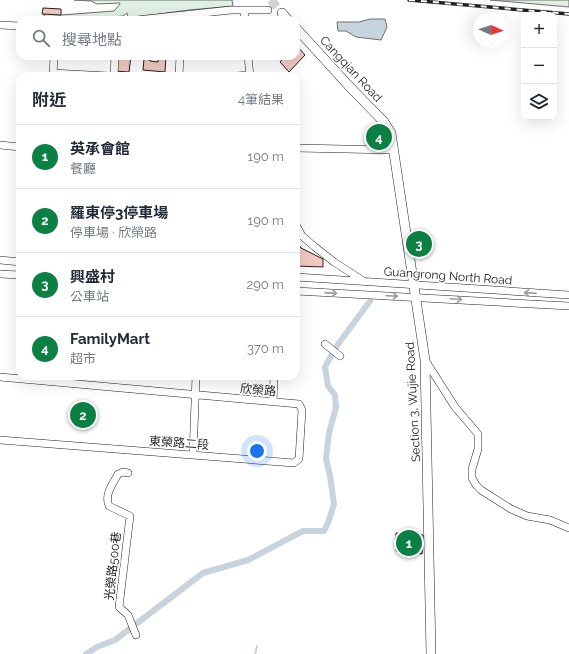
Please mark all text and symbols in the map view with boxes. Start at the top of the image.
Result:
north arrow [473,12,509,48]
map controls [521,12,557,120]
button: + [521,12,557,48]
search box [16,16,300,60]
icon: search [30,27,52,49]
text: 搜尋地點 [62,31,122,49]
street label: Cangqian Road [317,33,385,105]
button: − [521,48,557,84]
button: layers [521,84,557,120]
text: 附近 [32,90,66,110]
text: 4筆結果 [238,92,284,107]
pin: 4 [366,122,392,152]
text: 英承會館 [70,140,130,158]
text: 1 [42,149,48,164]
text: 190 m [248,149,284,164]
text: 餐廳 [70,161,96,176]
text: 羅東停3停車場 [70,204,168,222]
text: 2 [41,213,49,228]
text: 190 m [248,213,284,228]
text: 停車場 · 欣榮路 [70,225,157,240]
pin: 3 [406,229,432,259]
street label: Guangrong North Road [383,265,513,287]
text: 興盛村 [70,268,115,286]
text: 3 [41,277,49,292]
text: 290 m [246,277,284,292]
text: 公車站 [70,289,109,304]
one-way arrow [524,289,537,296]
one-way arrow [324,290,337,297]
one-way arrow [385,292,398,300]
one-way arrow [449,296,462,303]
text: FamilyMart [70,330,150,348]
text: 4 [41,341,49,356]
text: 370 m [247,341,284,356]
street label: Section 3, Wujie Road [403,342,423,462]
text: 超市 [70,351,96,366]
street label: 欣榮路 [239,381,277,399]
pin: 2 [70,400,96,430]
street label: 東榮路二段 [149,434,209,452]
your location [247,441,267,461]
pin: 1 [396,528,422,558]
street label: 光榮路500巷 [102,531,124,601]

